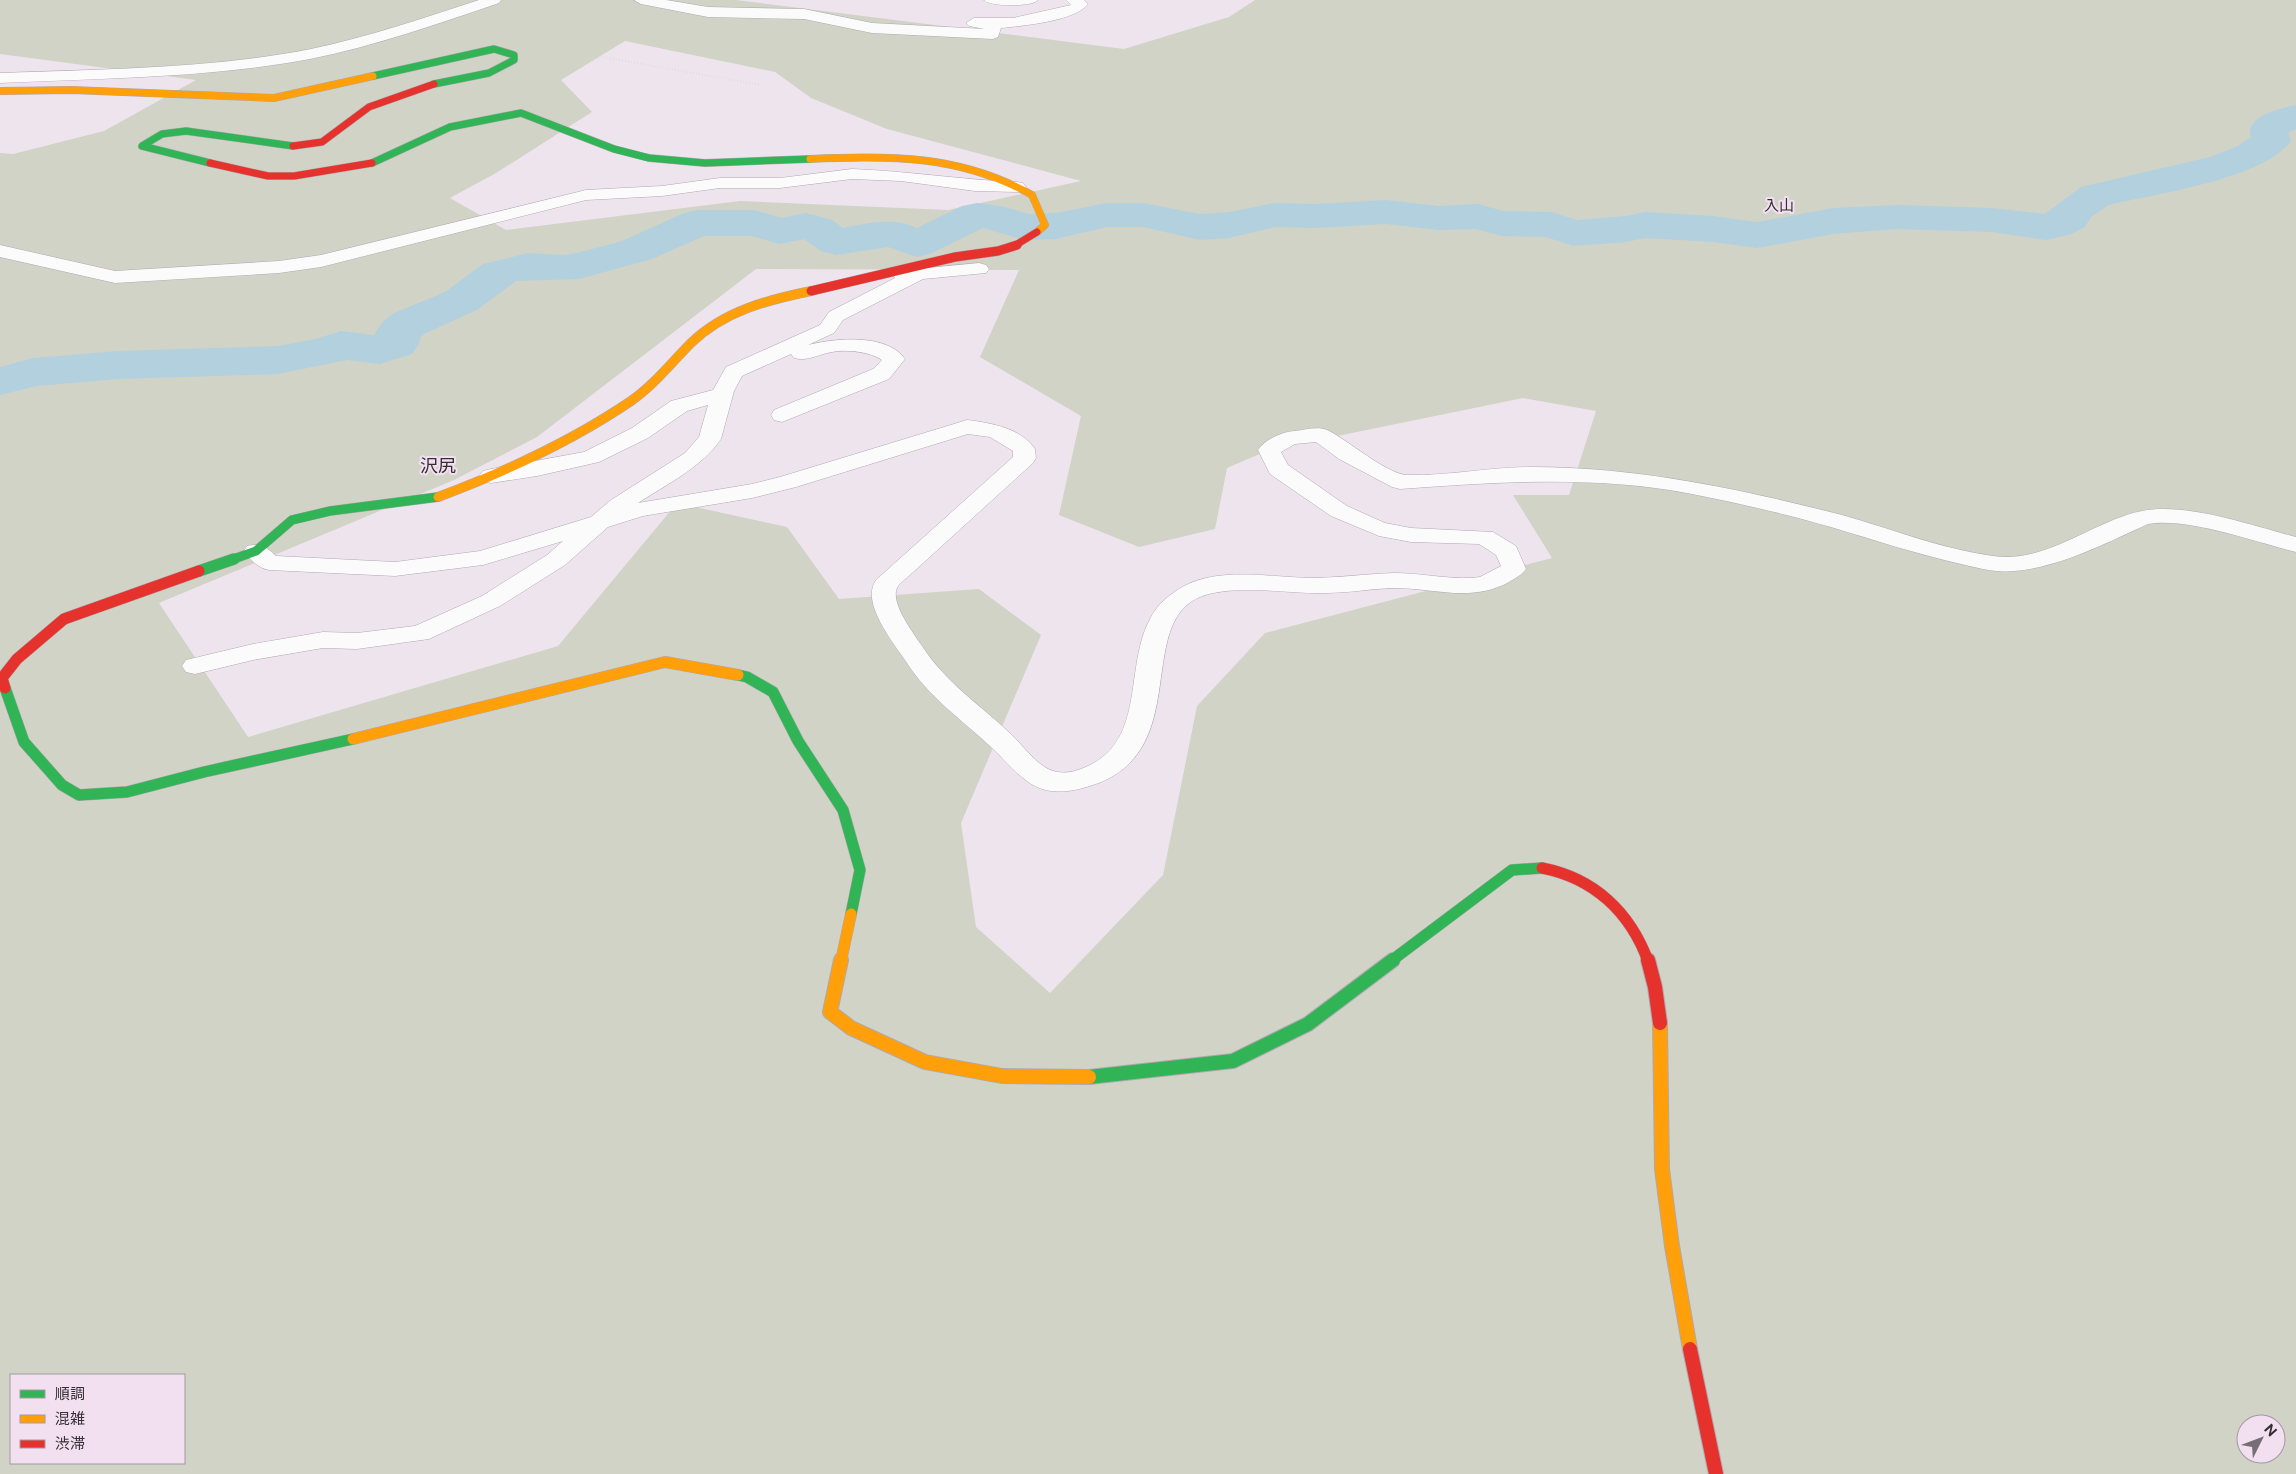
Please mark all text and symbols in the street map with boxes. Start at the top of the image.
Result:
district label: 入山 [1764,197,1794,214]
district label: 沢尻 [420,455,456,476]
legend [10,1374,185,1464]
text: 順調 [55,1385,85,1402]
text: 混雑 [55,1410,85,1427]
north arrow [2236,1414,2286,1464]
text: N [2261,1421,2280,1440]
text: 渋滞 [55,1435,85,1452]

